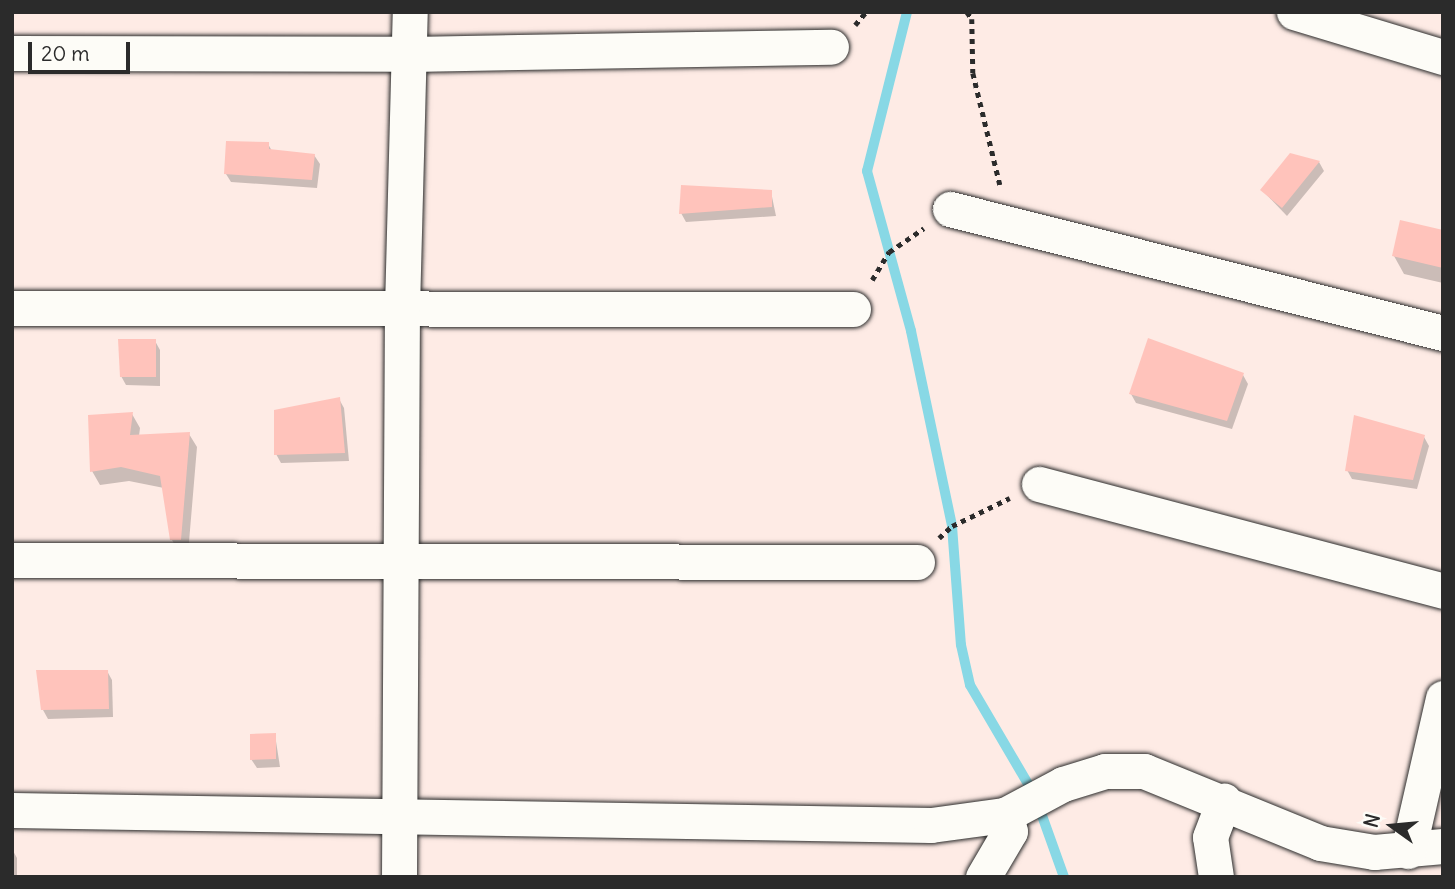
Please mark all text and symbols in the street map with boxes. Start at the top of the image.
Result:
scale bar [32,28,133,72]
text: 20 m [41,40,90,67]
north arrow [1357,791,1427,861]
text: N [1358,811,1385,830]

